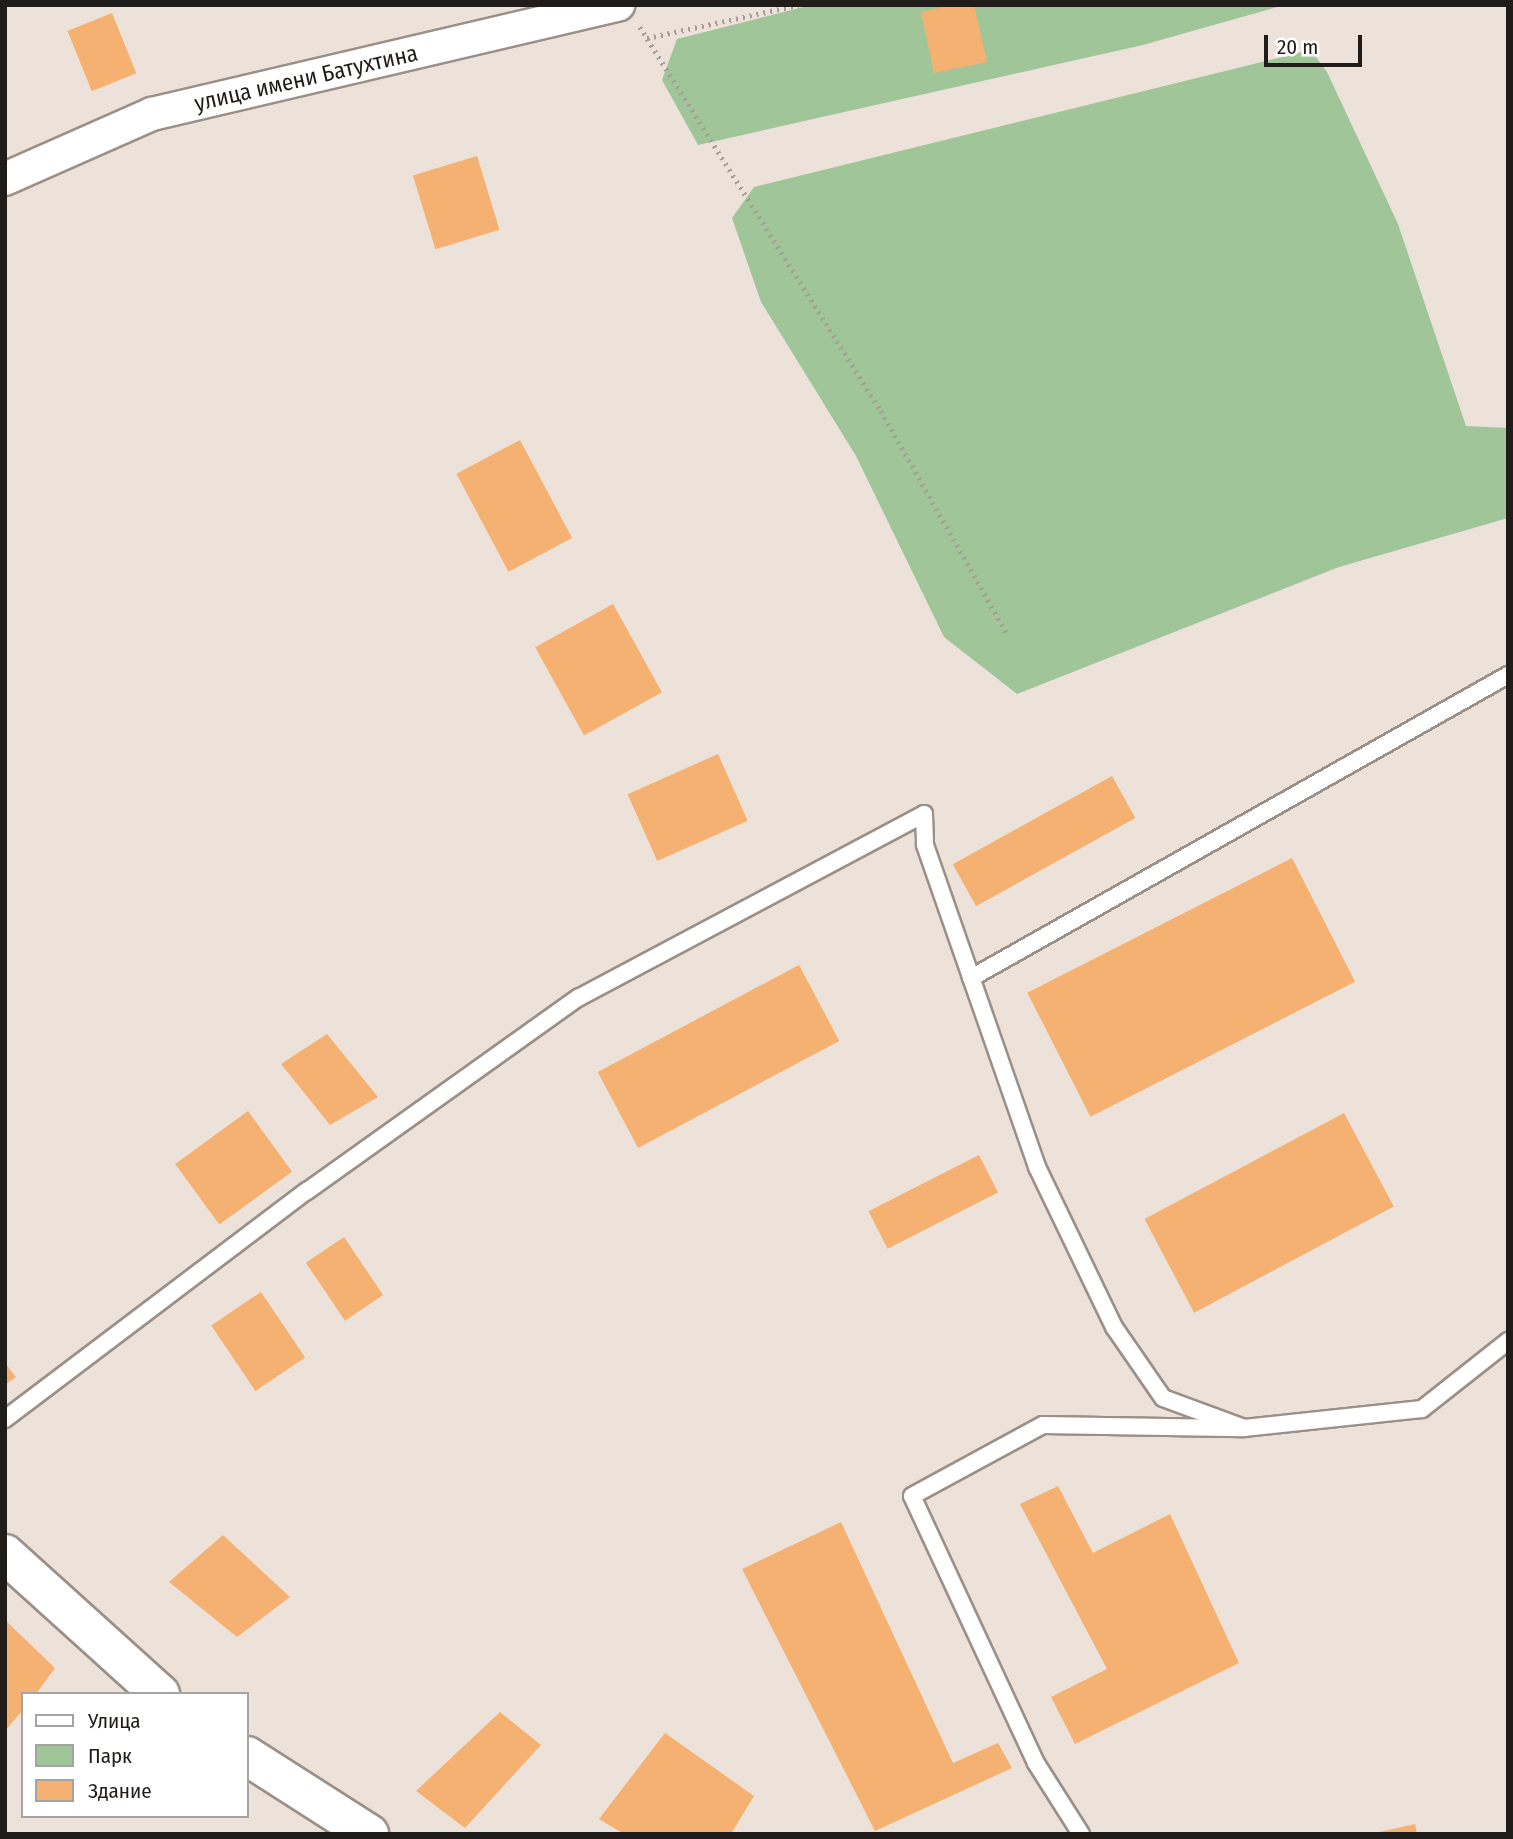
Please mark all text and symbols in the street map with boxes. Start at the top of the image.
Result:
scale bar [1268,21,1366,65]
text: 20 m [1277,34,1318,60]
street label: улица имени Батухтина [192,39,420,117]
legend [21,1692,248,1818]
text: Улица [88,1708,141,1734]
text: Парк [88,1743,132,1769]
text: Здание [88,1778,152,1804]

